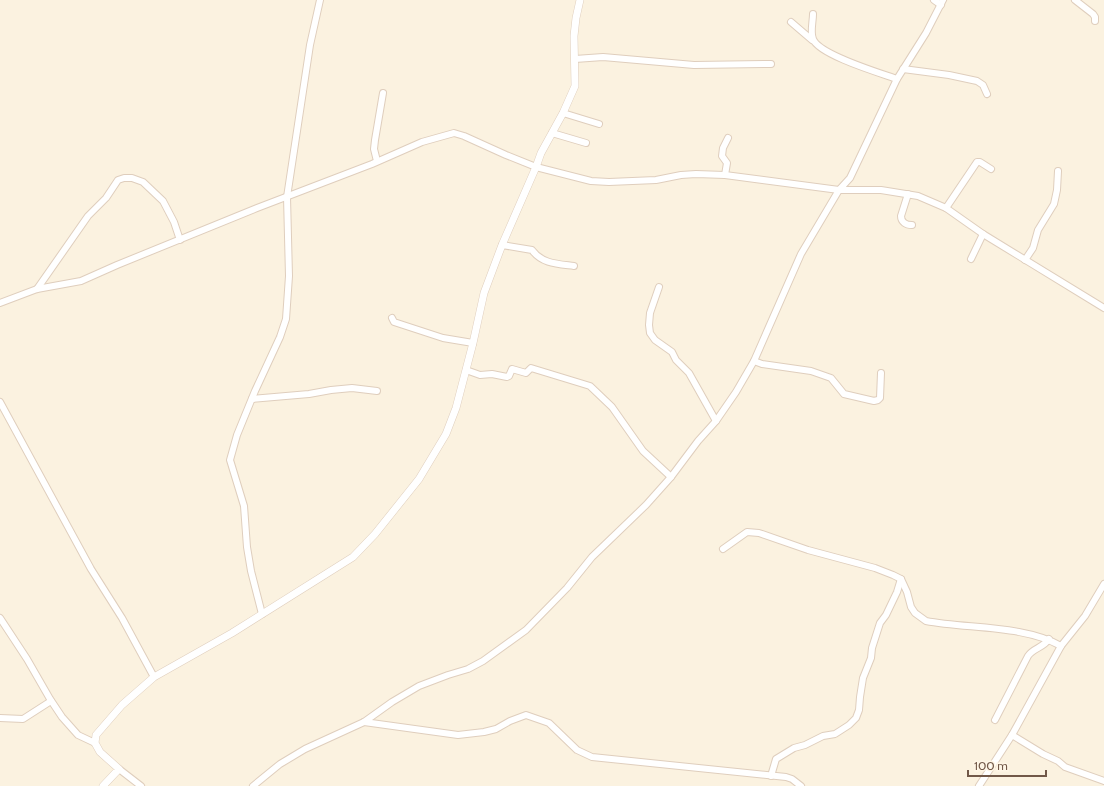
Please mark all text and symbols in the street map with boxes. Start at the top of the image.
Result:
scale bar [968,752,1046,778]
text: 100 m [974,758,1008,773]

